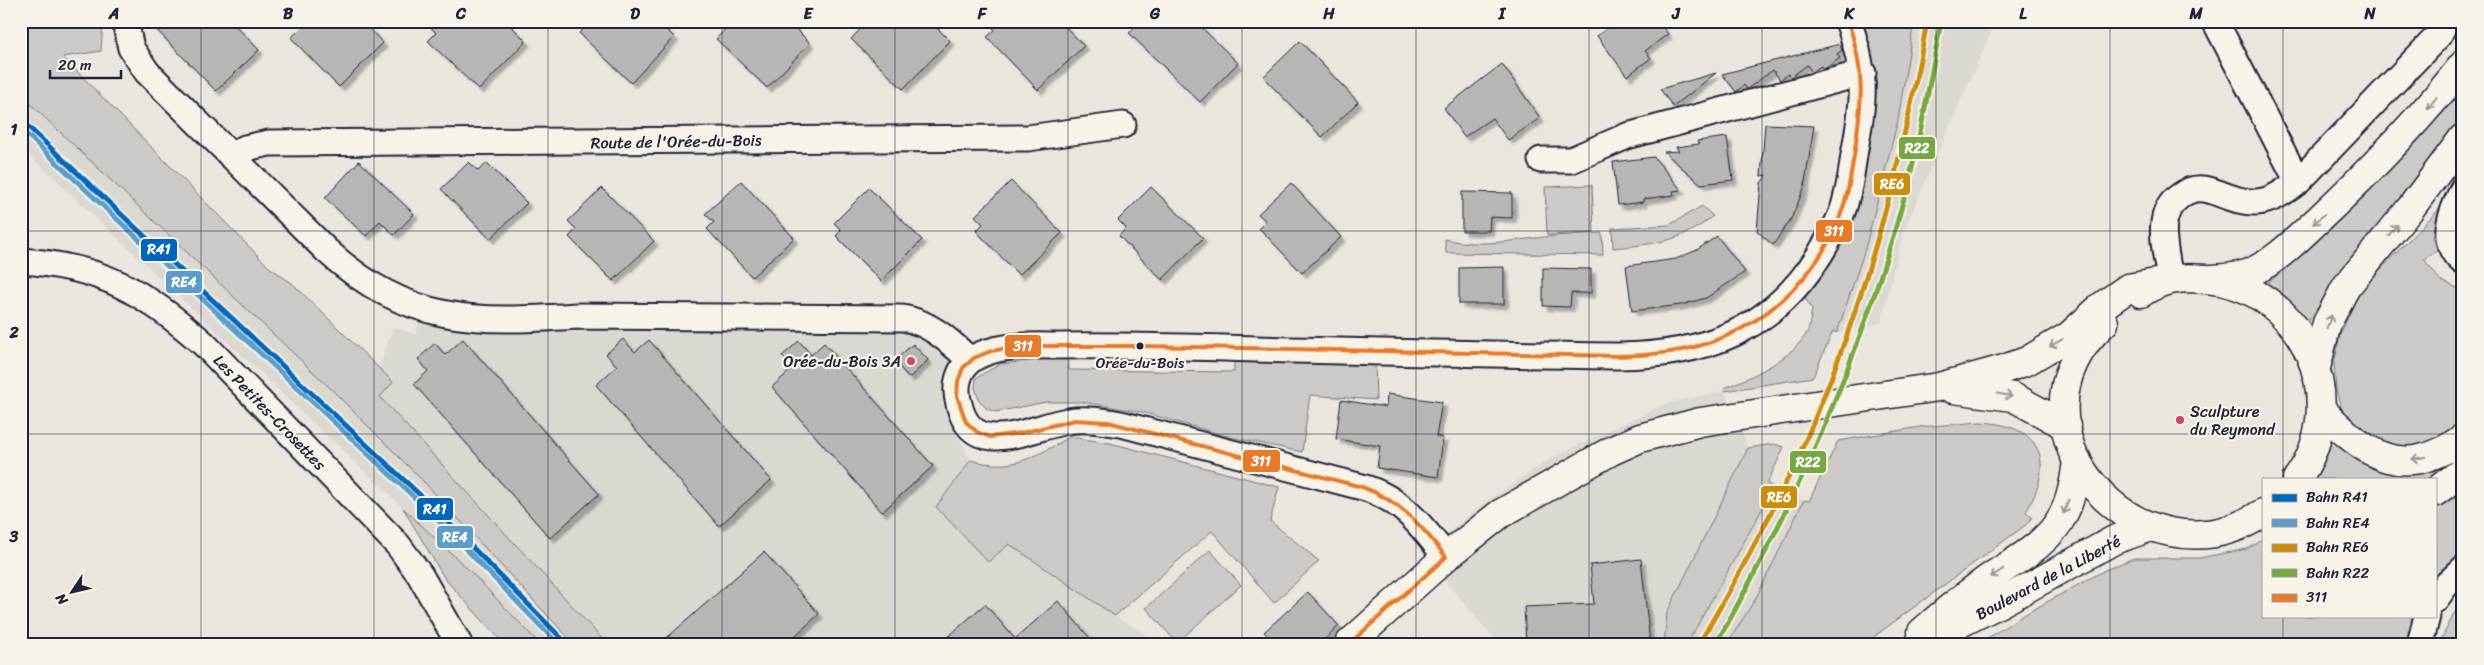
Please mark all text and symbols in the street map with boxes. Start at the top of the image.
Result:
text: A [108,0,119,28]
text: B [283,0,294,28]
text: C [455,0,467,28]
text: D [630,0,640,28]
text: E [804,0,814,28]
text: F [977,0,988,28]
text: G [1149,0,1161,28]
text: H [1322,0,1335,28]
text: I [1498,0,1507,28]
text: J [1671,0,1681,28]
text: K [1843,0,1855,28]
text: L [2019,0,2027,28]
text: M [2188,0,2203,28]
text: N [2363,0,2376,28]
scale bar [50,48,121,80]
text: 20 m [58,52,92,78]
one-way arrow [2427,96,2438,109]
text: 1 [11,115,18,144]
street label: Route de l'Orée-du-Bois [590,126,762,157]
line badge: R22 [1898,136,1936,160]
text: R22 [1904,136,1930,161]
line badge: RE6 [1873,172,1911,196]
text: RE6 [1879,172,1904,197]
one-way arrow [2312,213,2325,225]
line badge: 311 [1815,219,1853,243]
text: 311 [1823,219,1844,244]
one-way arrow [2387,224,2398,237]
text: R41 [146,237,171,262]
line badge: R41 [140,238,178,262]
line badge: RE4 [165,270,203,294]
text: RE4 [170,270,197,295]
one-way arrow [2325,314,2334,330]
text: 2 [8,318,19,347]
line badge: 311 [1004,334,1042,358]
text: 311 [1012,334,1033,359]
one-way arrow [2050,339,2064,349]
marker: Orée-du-Bois [1135,341,1145,351]
street label: Les Petites-Crosettes [206,347,334,478]
place label: Orée-du-Bois 3A [783,347,901,376]
place label: Orée-du-Bois [1096,350,1185,376]
marker: Orée-du-Bois 3A [905,355,917,367]
one-way arrow [1997,391,2013,400]
place label: Sculpture du Reymond [2190,397,2276,444]
marker: Sculpture du Reymond [2174,414,2186,426]
line badge: 311 [1242,449,1281,473]
text: 311 [1250,449,1271,474]
line badge: R22 [1789,450,1827,474]
text: R22 [1795,450,1821,475]
one-way arrow [2412,454,2428,464]
legend [2262,478,2436,618]
text: Bahn R41 [2306,484,2368,510]
line badge: RE6 [1760,485,1798,509]
text: RE6 [1766,485,1791,510]
line badge: R41 [416,497,454,521]
text: R41 [422,497,447,522]
one-way arrow [2061,499,2070,514]
text: Bahn RE4 [2306,510,2370,536]
text: 3 [9,522,19,551]
line badge: RE4 [436,525,474,549]
text: RE4 [441,525,468,550]
street label: Boulevard de la Liberté [1970,527,2126,628]
text: Bahn RE6 [2306,534,2369,560]
text: Bahn R22 [2306,560,2370,586]
north arrow [48,568,98,618]
one-way arrow [1990,568,2004,578]
text: 311 [2306,584,2327,610]
text: N [49,588,75,611]

